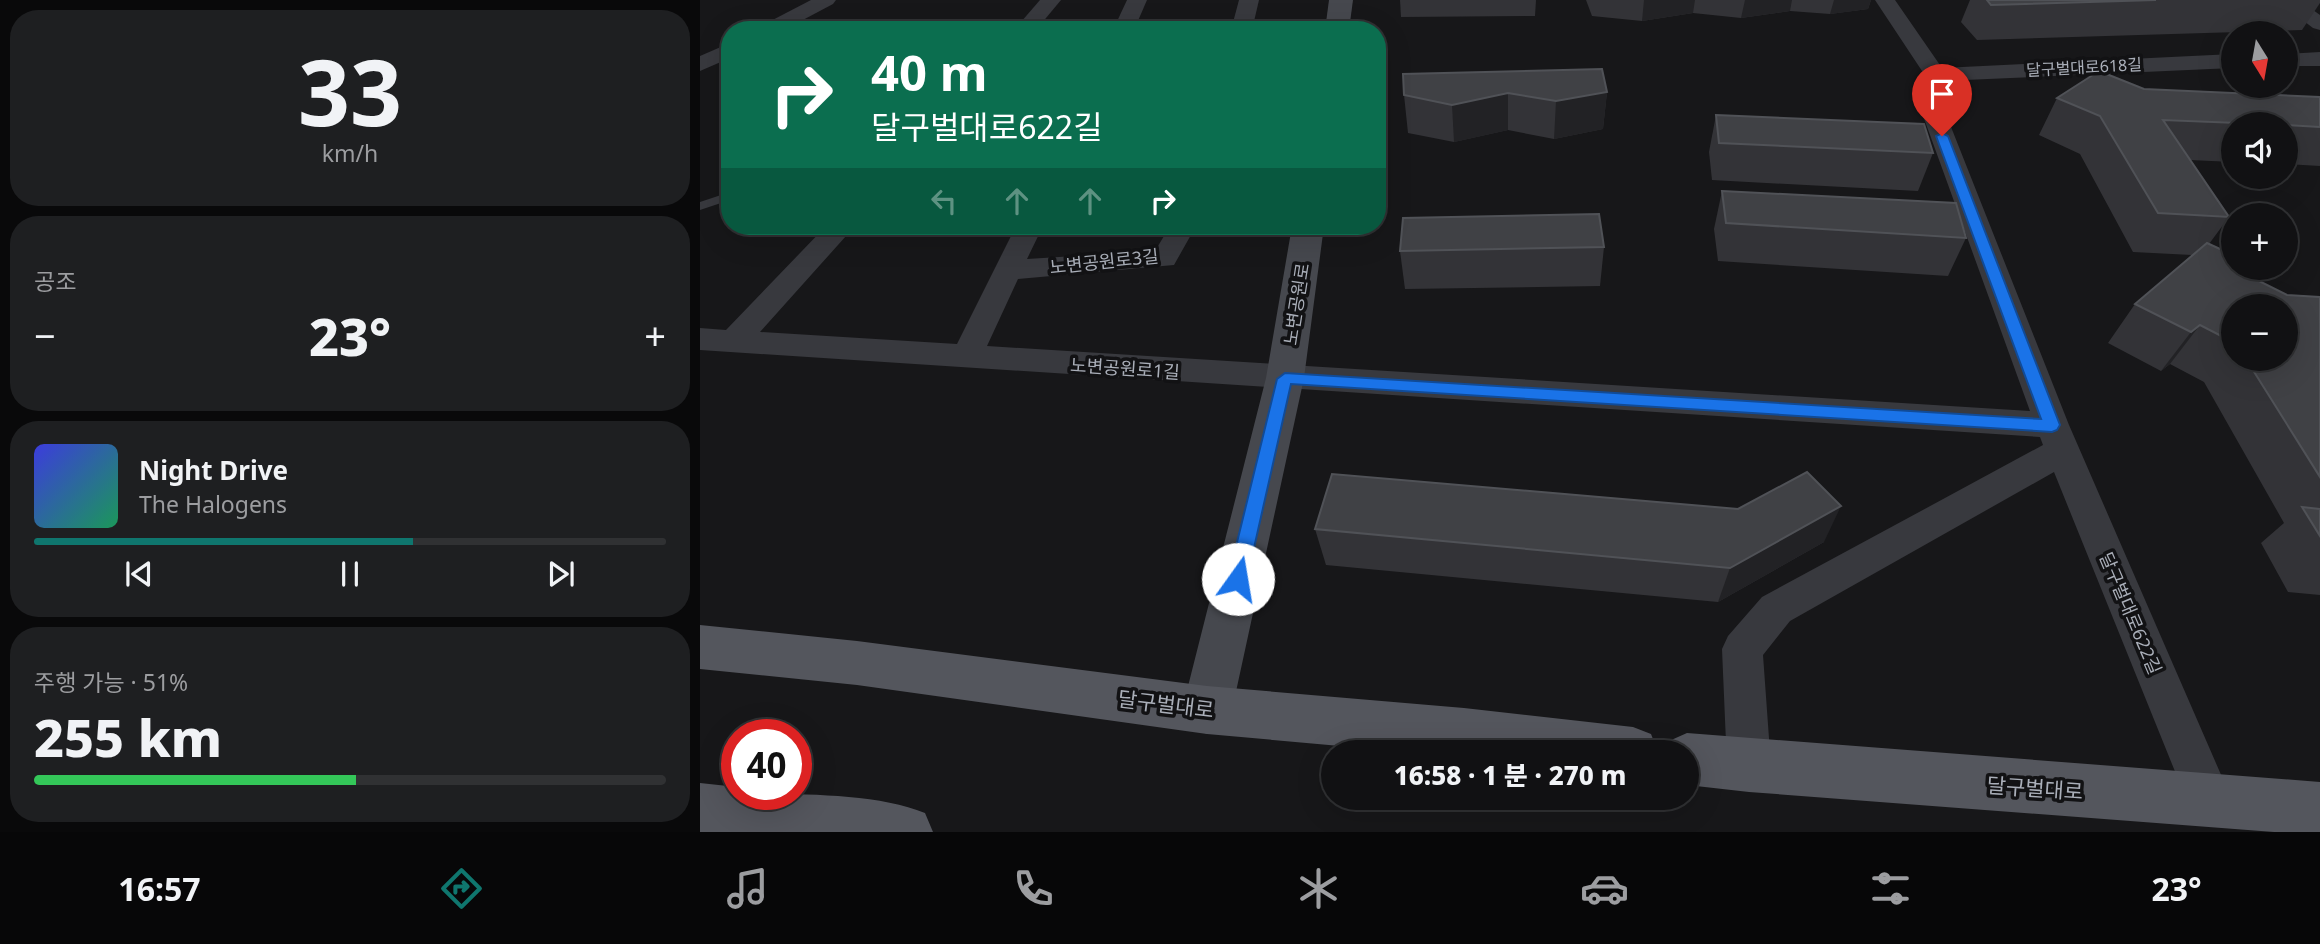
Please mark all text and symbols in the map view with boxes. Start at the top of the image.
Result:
north arrow [2221,21,2298,98]
map controls [2221,21,2298,371]
text: 33 [298,29,402,153]
text: 40 m [871,39,988,105]
icon: right [756,49,847,140]
street label: 달구벌대로618길 [2026,53,2142,81]
pin [1912,64,1972,136]
icon: arrive [1923,75,1961,113]
text: 달구벌대로622길 [871,105,1103,148]
button: sound [2221,112,2298,189]
text: km/h [322,137,378,169]
icon: left [925,182,963,220]
icon: ahead [998,182,1036,220]
icon: ahead [1071,182,1109,220]
icon: right [1144,182,1182,220]
button: + [2221,203,2298,280]
street label: 노변공원로3길 [1048,243,1160,279]
street label: 노변공원로 [1278,261,1314,347]
text: 공조 [34,265,76,297]
button: − [2221,294,2298,371]
text: 23° [309,300,391,371]
text: − [34,309,56,361]
text: + [644,309,666,361]
street label: 노변공원로1길 [1069,352,1181,384]
text: Night Drive [139,452,288,488]
text: The Halogens [139,488,287,520]
position arrow [1201,542,1275,616]
street label: 달구벌대로622길 [2095,548,2167,678]
icon: previous [120,555,158,593]
icon: pause [331,555,369,593]
icon: next [542,555,580,593]
text: 주행 가능 · 51% [34,666,188,698]
street label: 달구벌대로 [1116,684,1216,724]
text: 255 km [34,701,222,772]
speed limit sign: 40 [721,719,812,810]
text: 16:58 · 1 분 · 270 m [1394,757,1626,793]
street label: 달구벌대로 [1986,771,2084,805]
icon: directions [437,864,486,913]
icon: music [723,864,772,913]
icon: phone [1009,864,1058,913]
icon: climate [1294,864,1343,913]
icon: car [1580,864,1629,913]
icon: filters [1866,864,1915,913]
text: 16:57 [118,867,201,910]
text: 23° [2151,867,2202,910]

